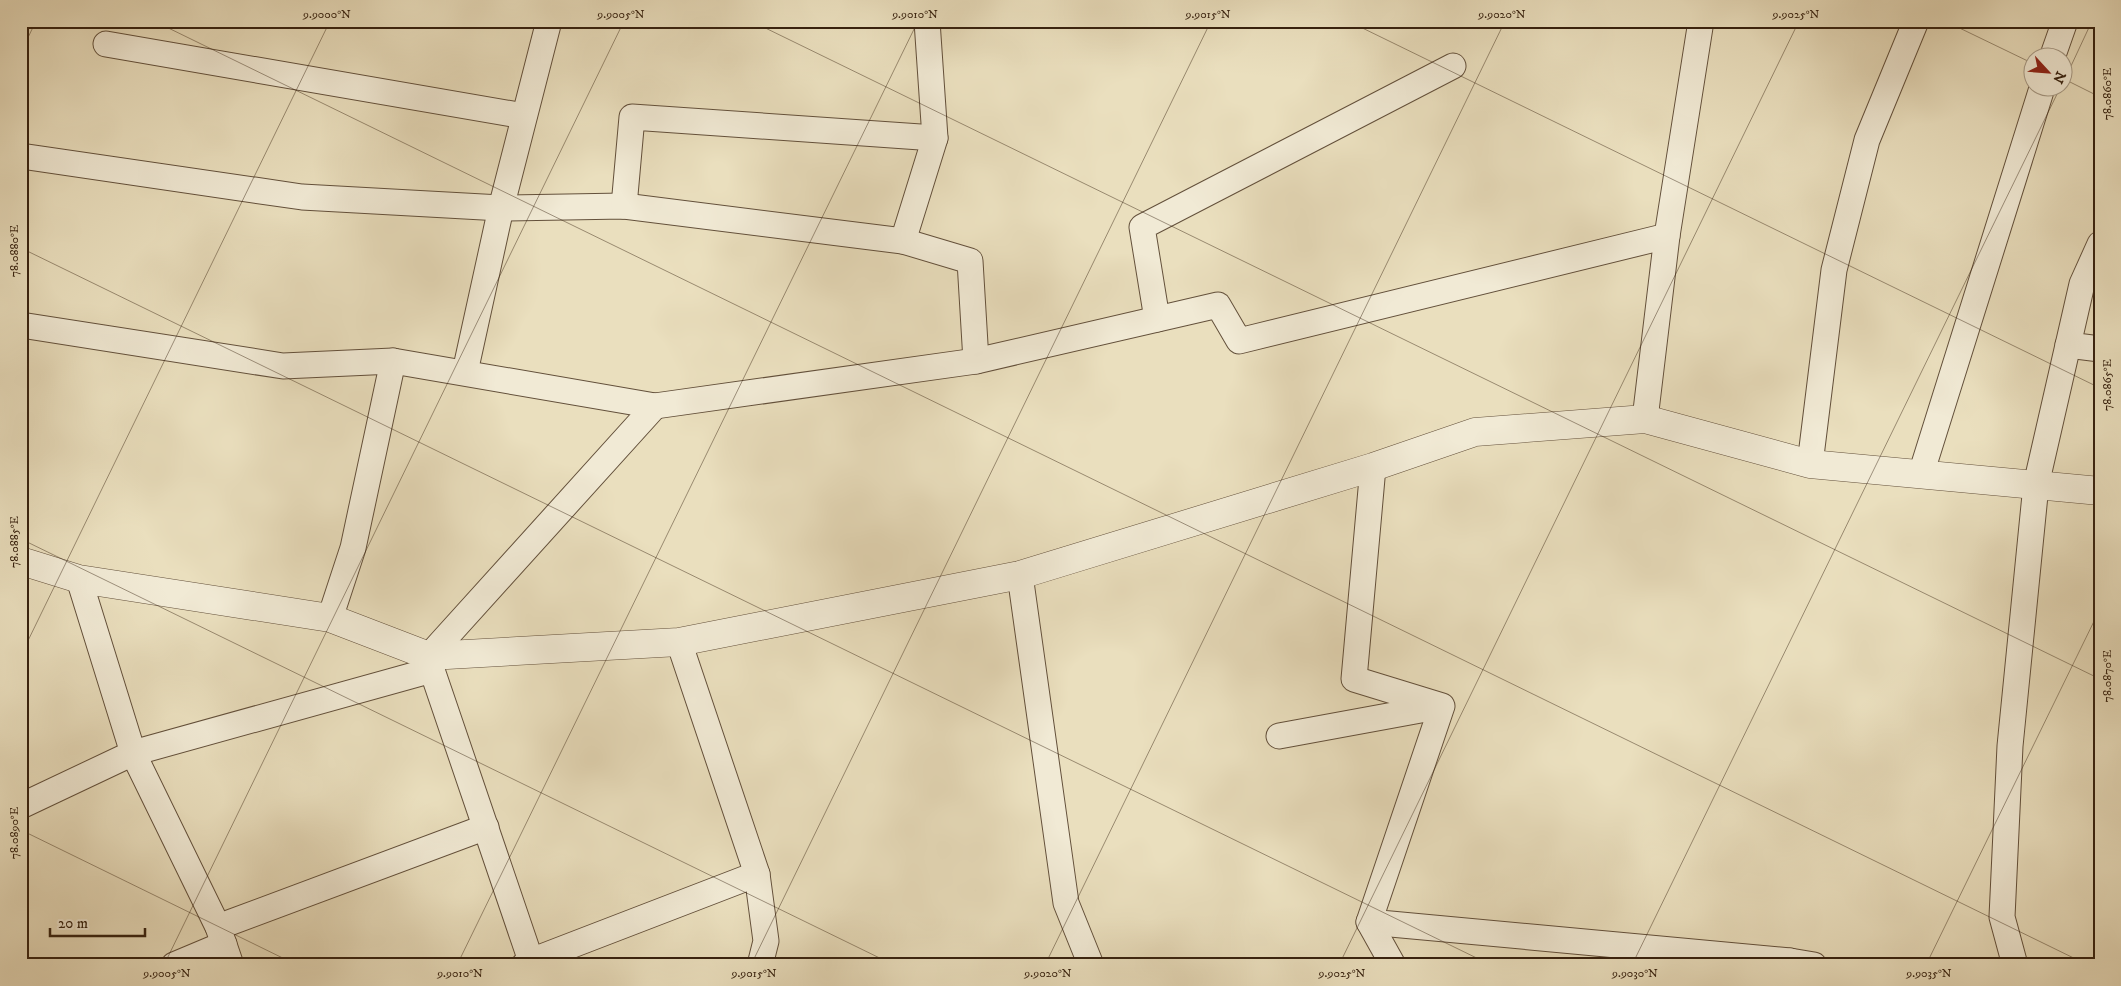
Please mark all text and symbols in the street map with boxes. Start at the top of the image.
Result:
text: 9.9000°N [302,7,351,22]
text: 9.9005°N [596,7,645,22]
text: 9.9010°N [891,7,938,22]
text: 9.9015°N [1184,7,1231,22]
text: 9.9020°N [1477,7,1526,22]
text: 9.9025°N [1772,7,1820,22]
north arrow [2024,48,2074,98]
text: 78.0860°E [2100,67,2115,120]
text: N [2048,68,2069,87]
text: 78.0880°E [7,224,22,277]
text: 78.0865°E [2100,358,2115,411]
text: 78.0885°E [7,516,22,568]
text: 78.0870°E [2100,649,2115,702]
text: 78.0890°E [7,806,22,859]
scale bar [50,906,145,938]
text: 20 m [58,914,88,933]
text: 9.9005°N [142,966,191,981]
text: 9.9010°N [436,966,483,981]
text: 9.9015°N [730,966,777,981]
text: 9.9020°N [1023,966,1072,981]
text: 9.9025°N [1318,966,1366,981]
text: 9.9030°N [1611,966,1658,981]
text: 9.9035°N [1905,966,1952,981]

